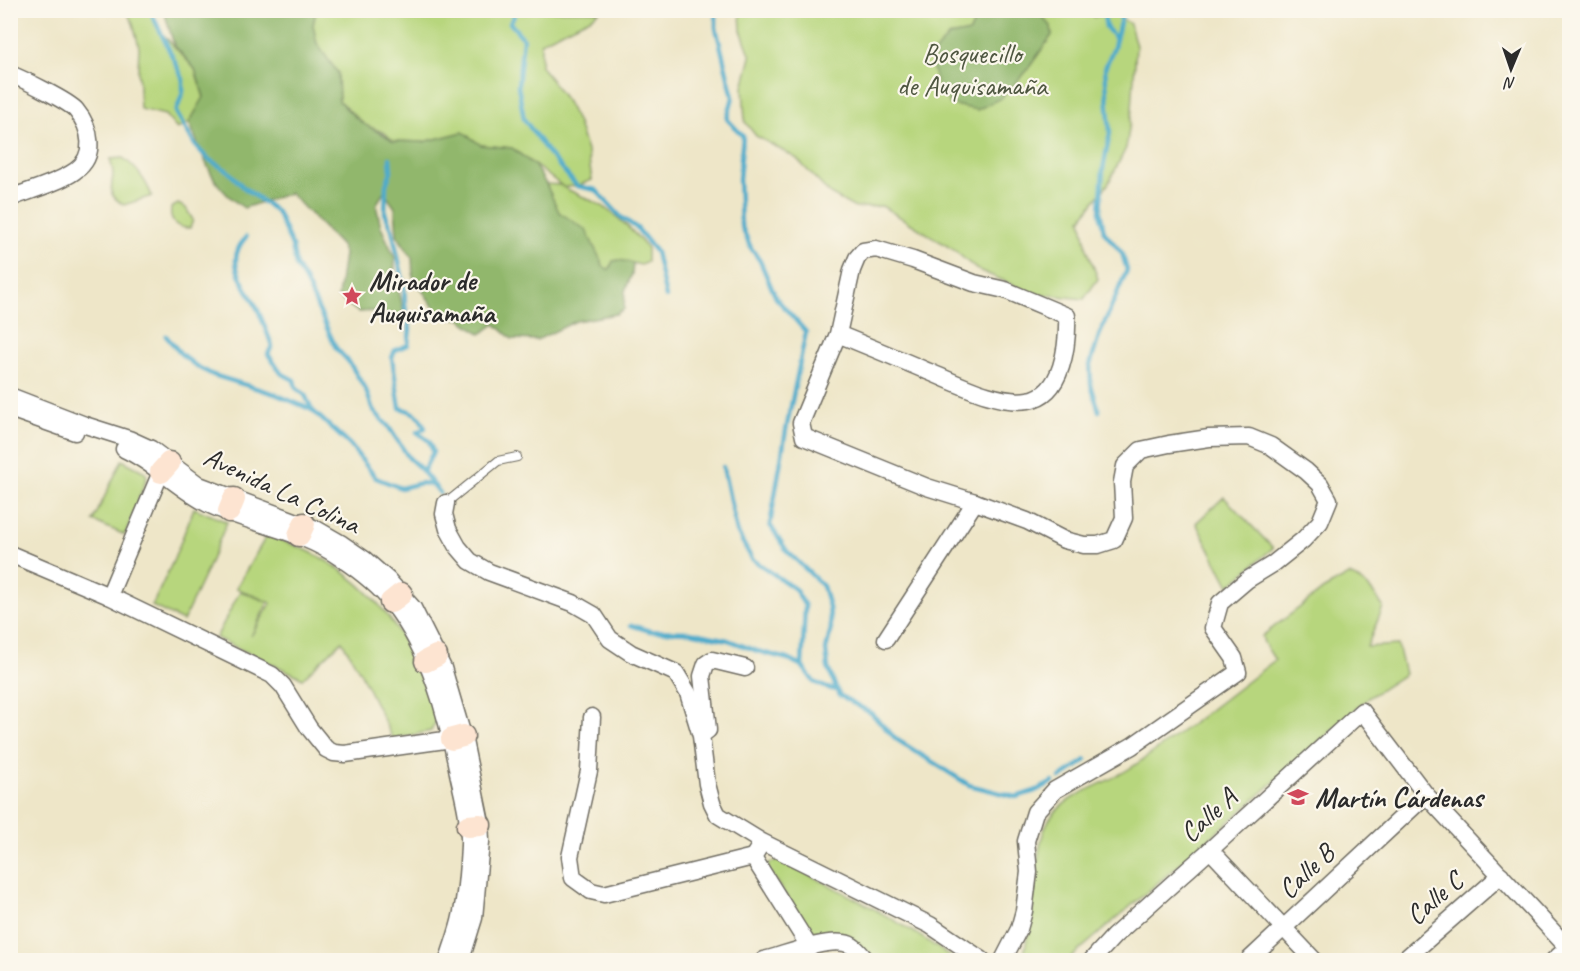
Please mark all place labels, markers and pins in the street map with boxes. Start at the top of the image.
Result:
place label: Mirador de Auquisamaña [369,263,497,330]
place icon: Mirador de Auquisamaña [340,284,364,308]
place label: Martín Cárdenas [1315,780,1486,815]
school or university icon: Martín Cárdenas [1286,785,1310,809]

